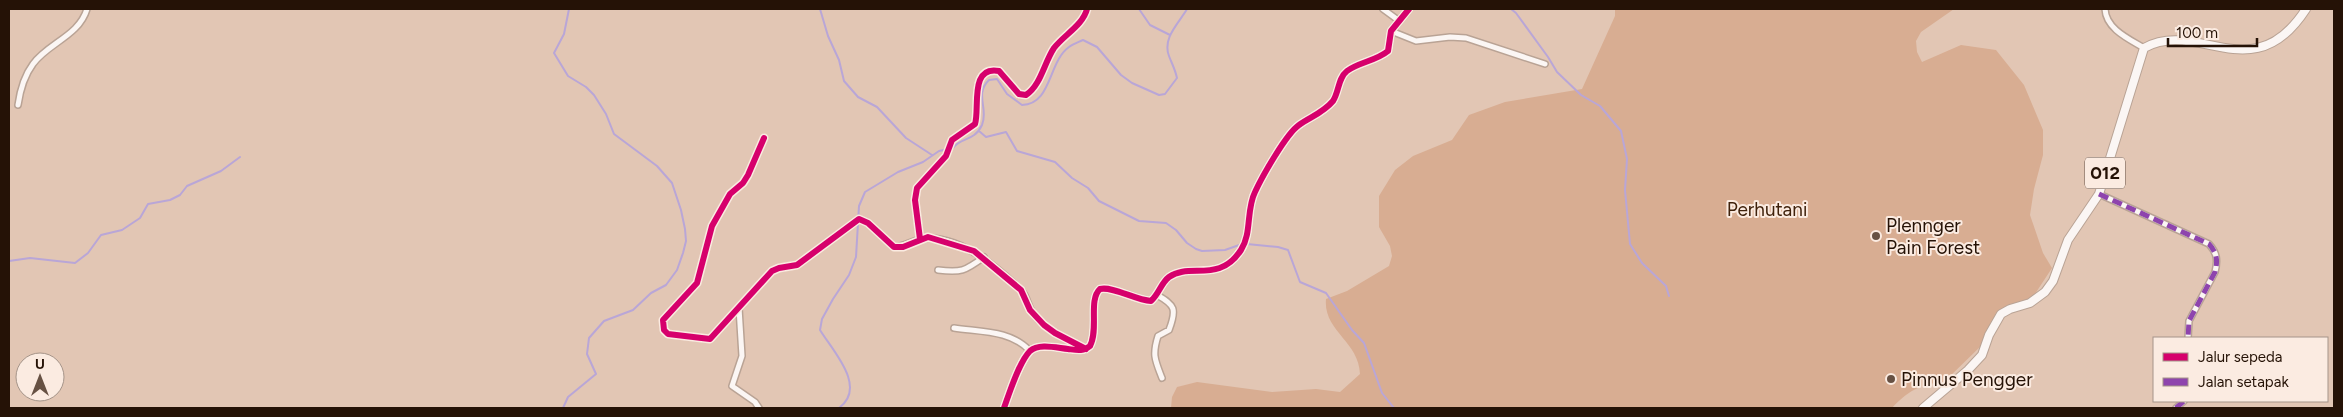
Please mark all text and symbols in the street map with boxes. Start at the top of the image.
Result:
scale bar [2168,15,2257,47]
text: 100 m [2176,24,2218,42]
road number: 012 [2085,158,2125,188]
park label: Perhutani [1727,198,1807,221]
place label: Plennger Pain Forest [1886,214,1980,259]
marker: Plennger Pain Forest [1870,230,1882,242]
legend [2153,337,2328,402]
text: Jalur sepeda [2198,348,2283,366]
north arrow [15,352,65,402]
text: U [35,356,45,373]
place label: Pinnus Pengger [1901,368,2033,391]
marker: Pinnus Pengger [1885,373,1897,385]
text: Jalan setapak [2198,373,2289,391]

